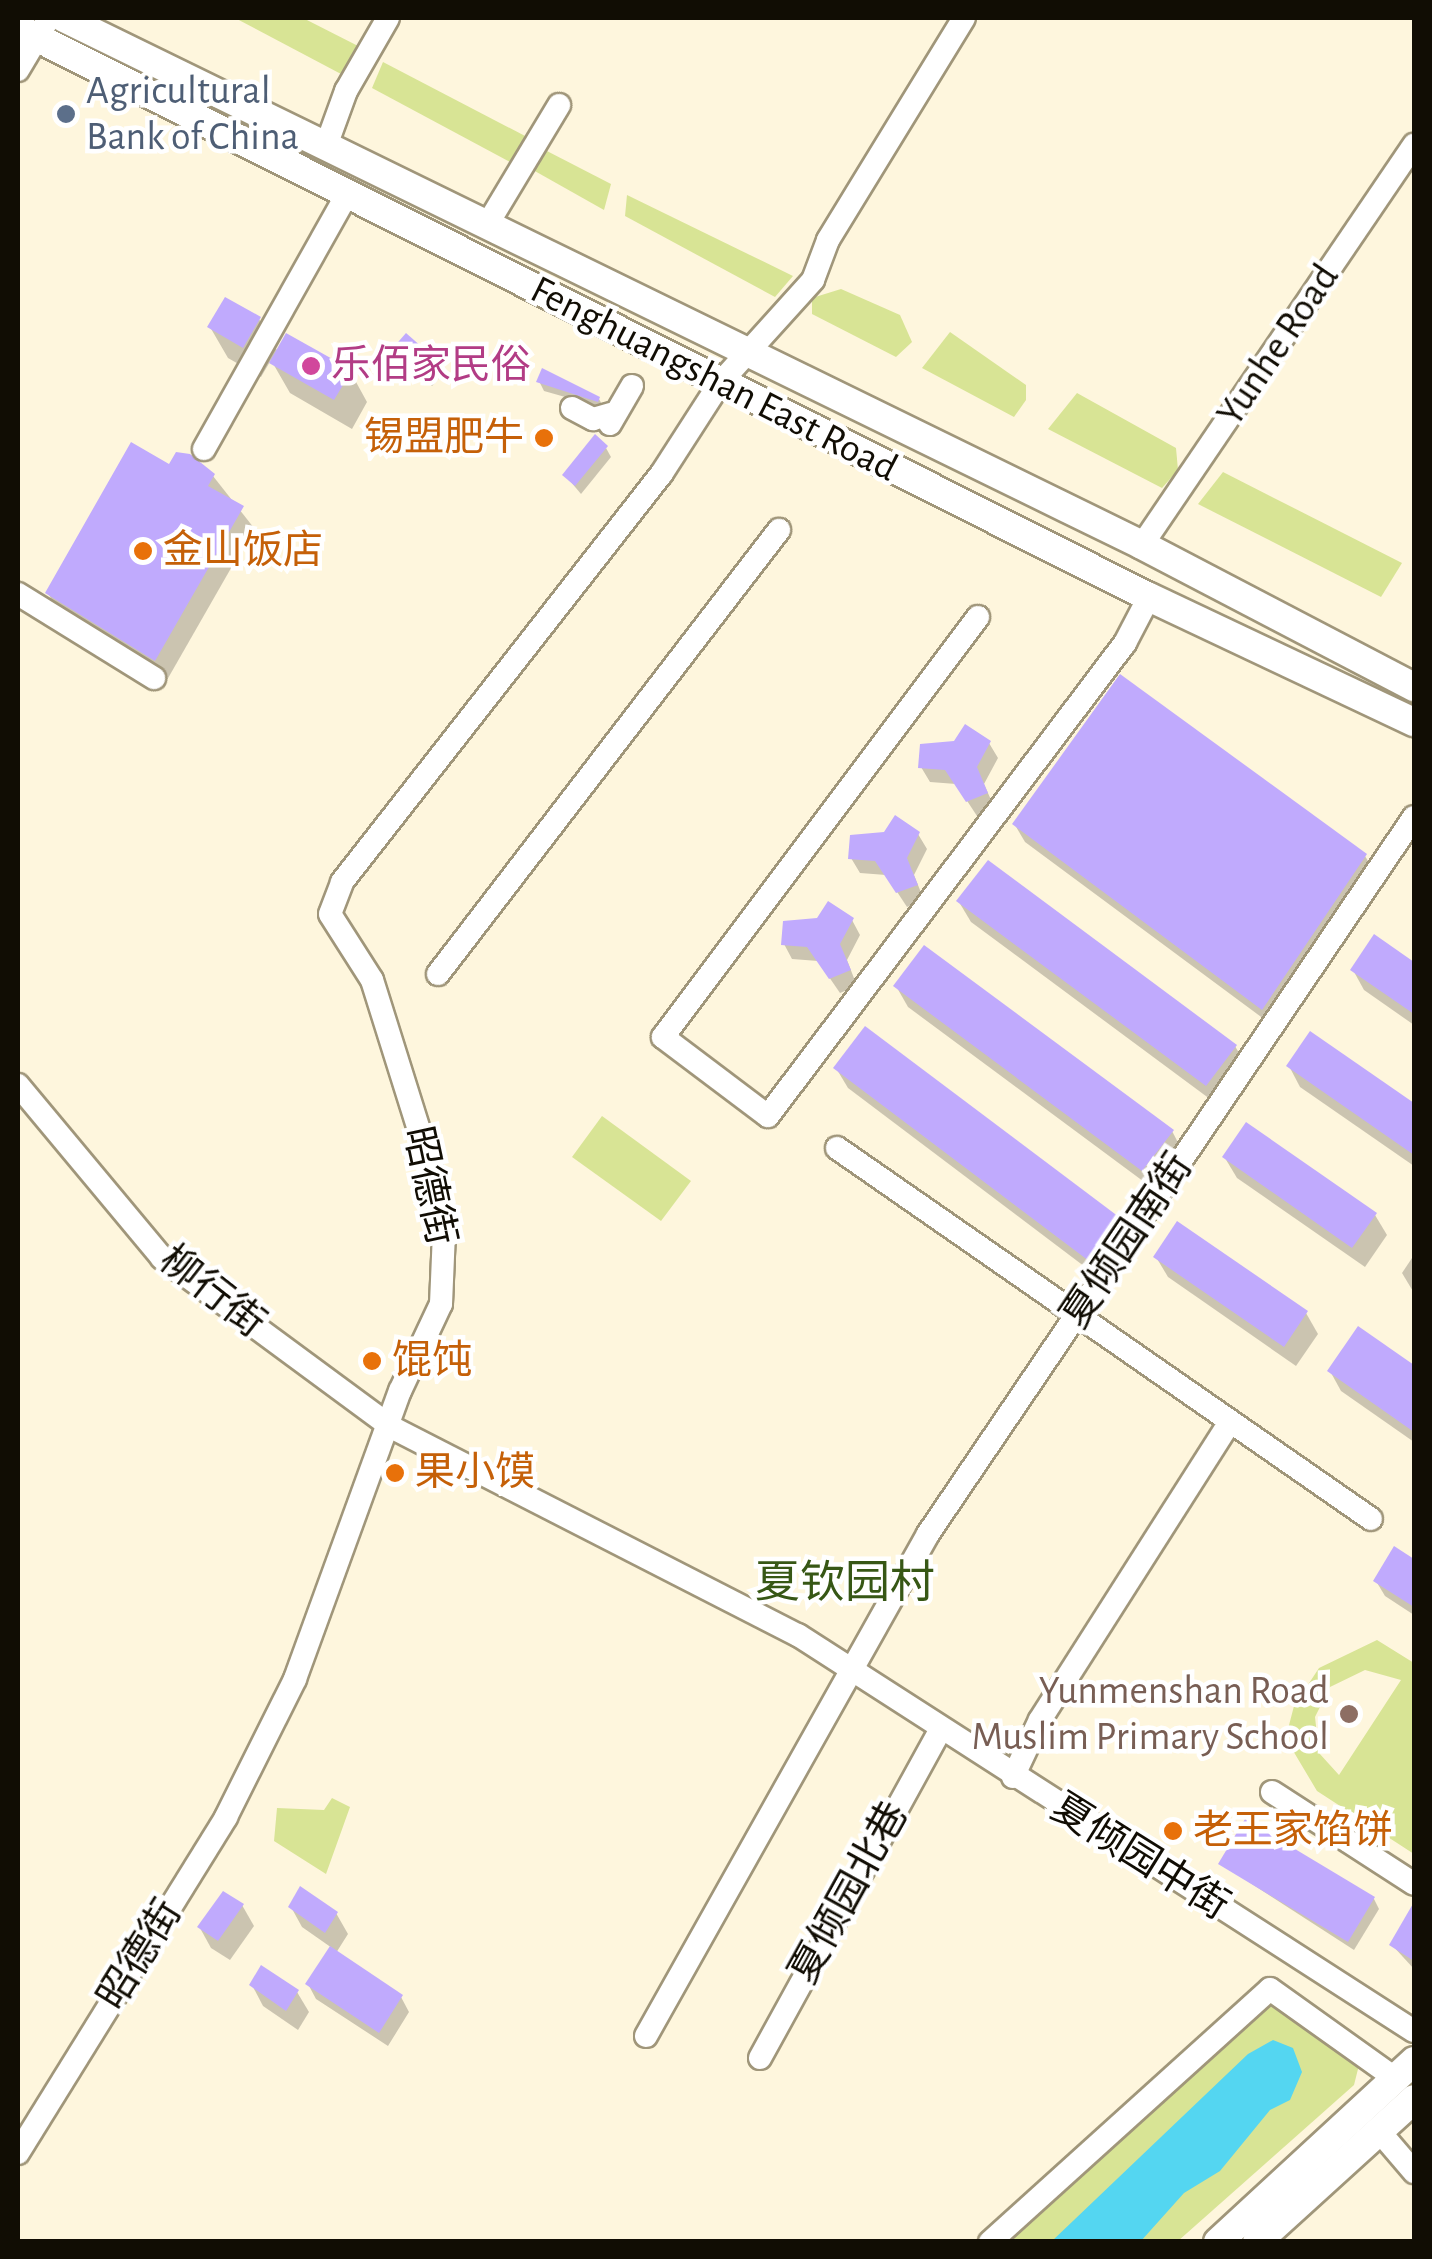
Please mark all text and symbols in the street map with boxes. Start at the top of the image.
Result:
place label: Agricultural Bank of China [86,67,299,161]
marker: Agricultural Bank of China [55,103,77,125]
street label: Yunhe Road [1206,255,1350,435]
street label: Fenghuangshan East Road [522,266,906,492]
place label: 乐佰家民俗 [331,342,531,390]
marker: 乐佰家民俗 [300,355,322,377]
place label: 锡盟肥牛 [364,414,524,462]
marker: 锡盟肥牛 [533,427,555,449]
place label: 金山饭店 [163,527,323,575]
marker: 金山饭店 [132,540,154,562]
street label: 昭德街 [393,1122,465,1250]
street label: 夏倾园南街 [1051,1145,1203,1337]
street label: 柳行街 [150,1236,274,1348]
place label: 馄饨 [392,1337,472,1385]
marker: 馄饨 [361,1350,383,1372]
place label: 果小馍 [415,1449,535,1497]
marker: 果小馍 [384,1462,406,1484]
district label: 夏钦园村 [755,1557,935,1611]
place label: Yunmenshan Road Muslim Primary School [971,1667,1329,1761]
marker: Yunmenshan Road Muslim Primary School [1338,1703,1360,1725]
street label: 夏倾园中街 [1042,1784,1238,1930]
street label: 夏倾园北巷 [780,1794,918,1992]
place label: 老王家馅饼 [1193,1807,1393,1855]
marker: 老王家馅饼 [1162,1820,1184,1842]
street label: 昭德街 [88,1891,192,2019]

